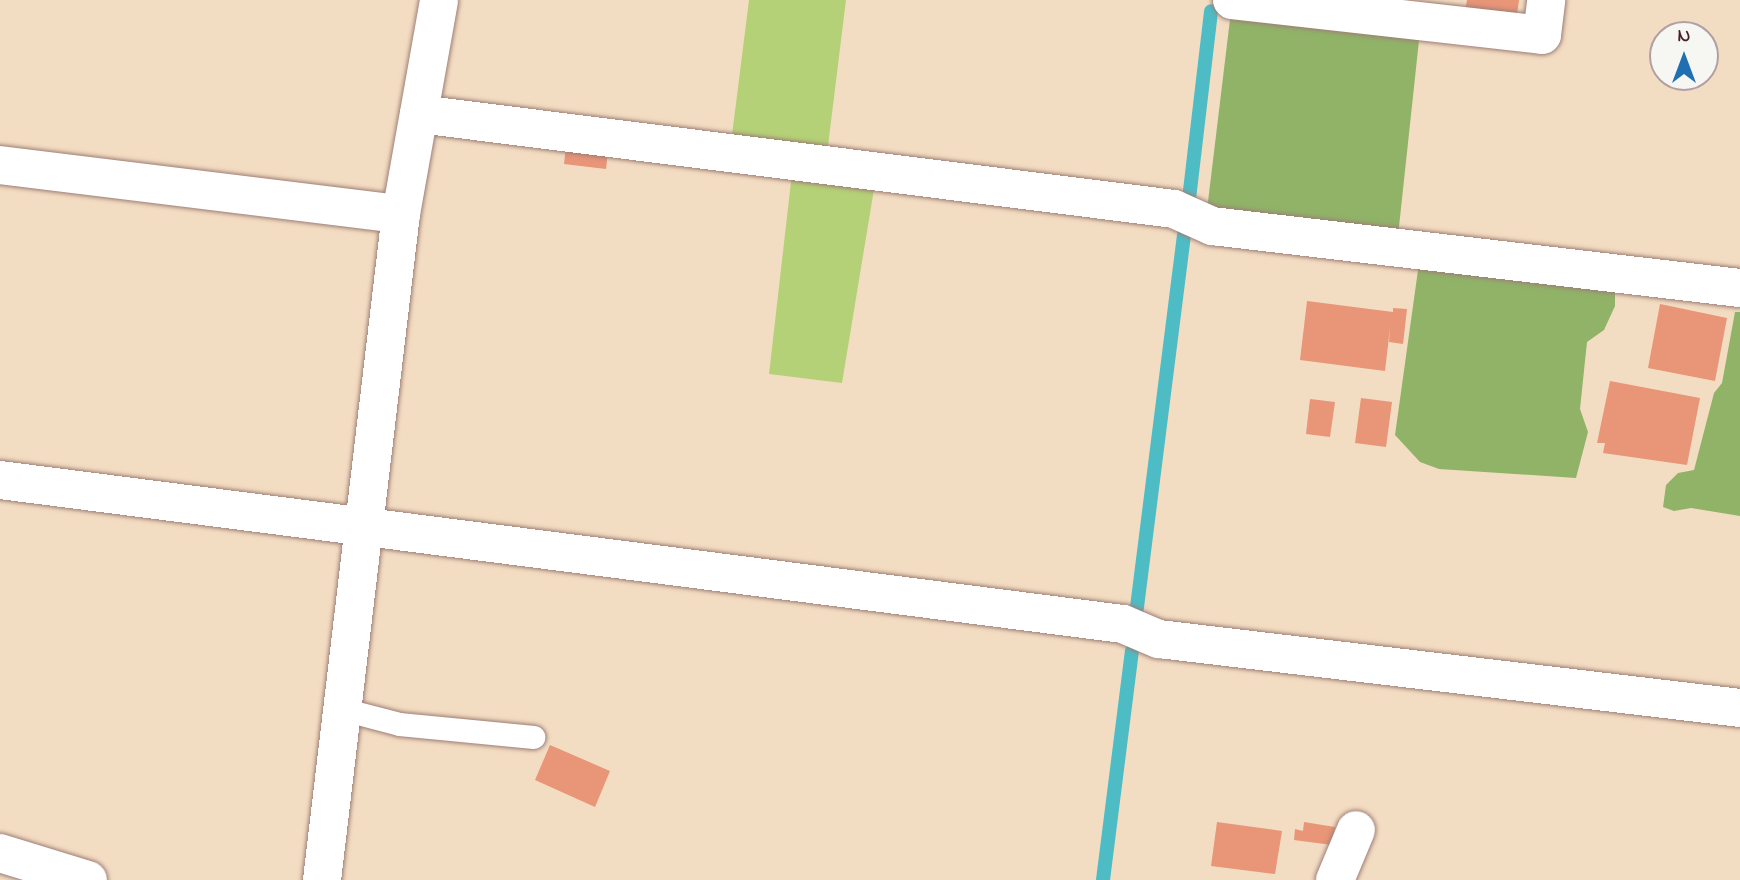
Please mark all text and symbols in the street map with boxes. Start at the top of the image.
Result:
north arrow [1649,21,1719,91]
text: N [1678,23,1690,50]

